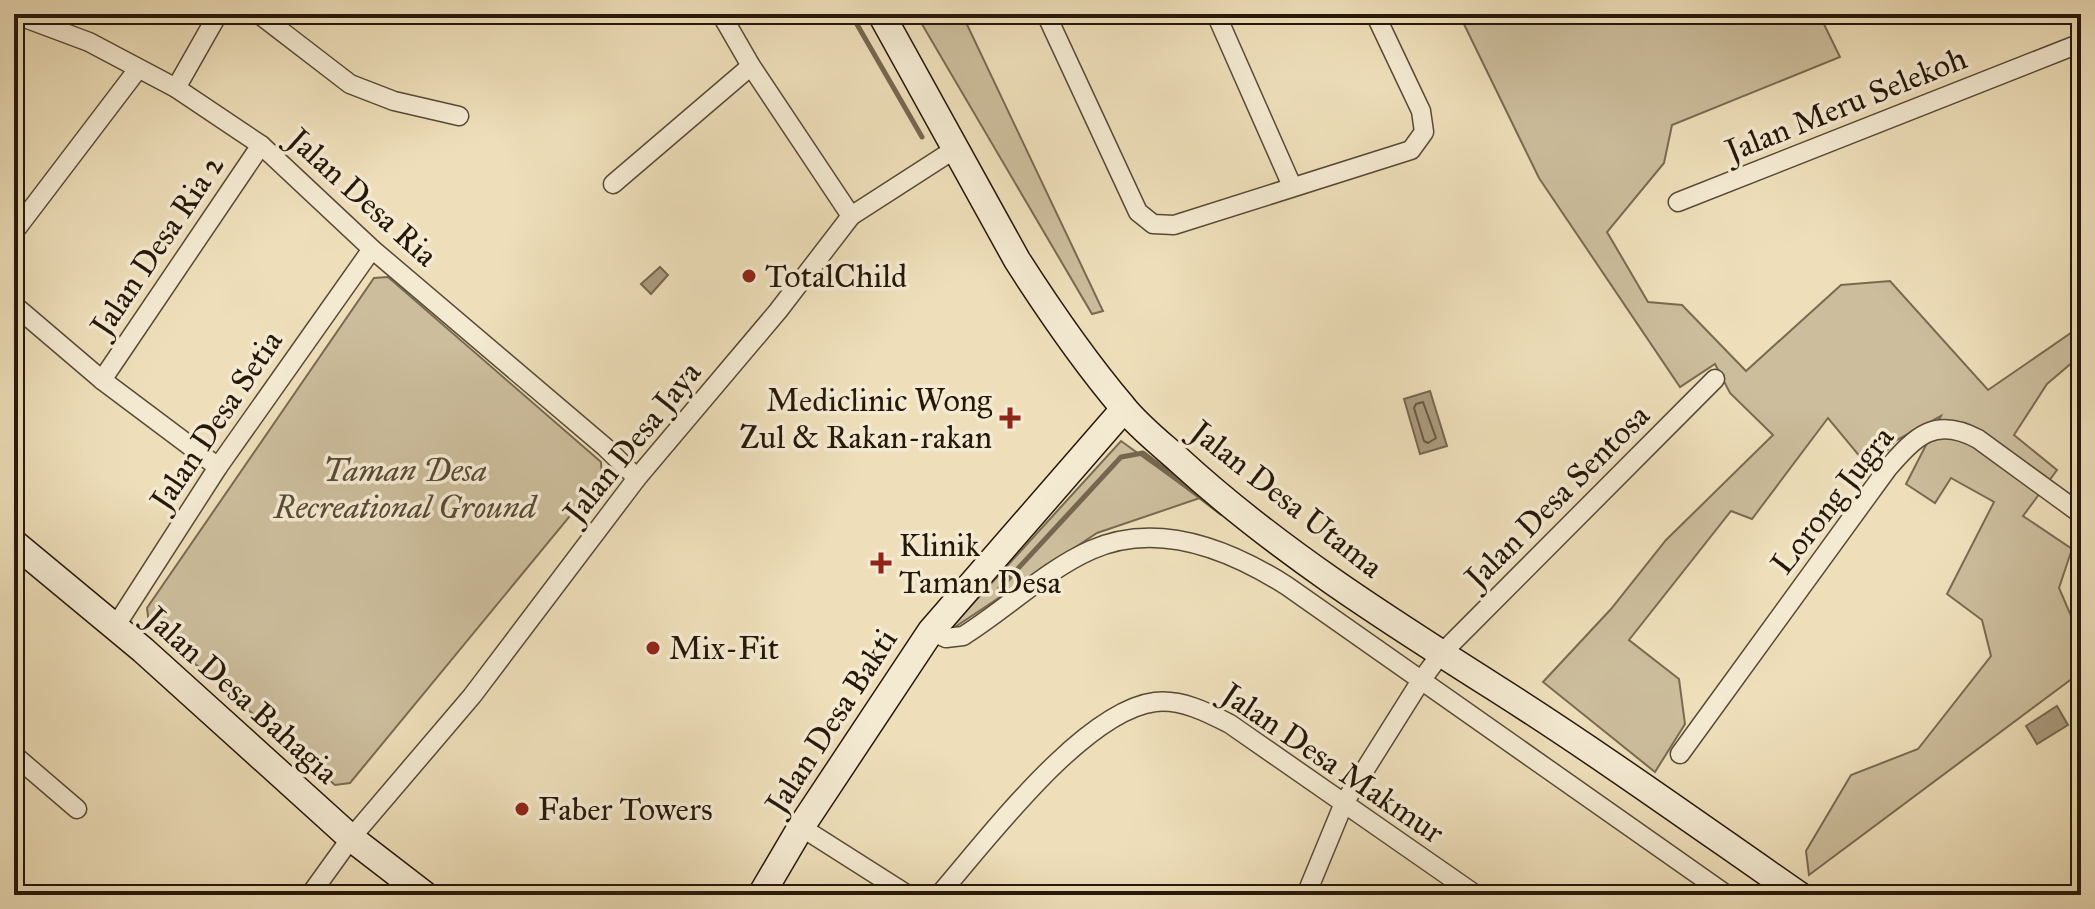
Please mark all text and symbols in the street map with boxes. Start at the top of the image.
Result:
street label: Jalan Meru Selekoh [1717,38,1972,172]
street label: Jalan Desa Ria [278,118,446,275]
street label: Jalan Desa Ria 2 [81,147,232,346]
place label: TotalChild [765,257,907,296]
marker: TotalChild [740,267,758,285]
street label: Jalan Desa Setia [140,323,291,520]
street label: Jalan Desa Jaya [554,353,710,533]
place label: Mediclinic Wong Zul & Rakan-rakan [739,381,993,457]
street label: Jalan Desa Sentosa [1455,396,1658,599]
marker: Mediclinic Wong Zul & Rakan-rakan [999,407,1021,429]
street label: Jalan Desa Utama [1181,411,1391,587]
street label: Lorong Jugra [1763,418,1903,582]
park label: Taman Desa Recreational Ground [273,451,539,527]
place label: Klinik Taman Desa [899,526,1061,602]
marker: Klinik Taman Desa [870,552,892,574]
street label: Jalan Desa Bahagia [135,597,346,792]
street label: Jalan Desa Bakti [756,621,906,823]
place label: Mix-Fit [669,629,779,668]
marker: Mix-Fit [644,639,662,657]
street label: Jalan Desa Makmur [1212,673,1451,852]
place label: Faber Towers [538,790,713,829]
marker: Faber Towers [513,800,531,818]

